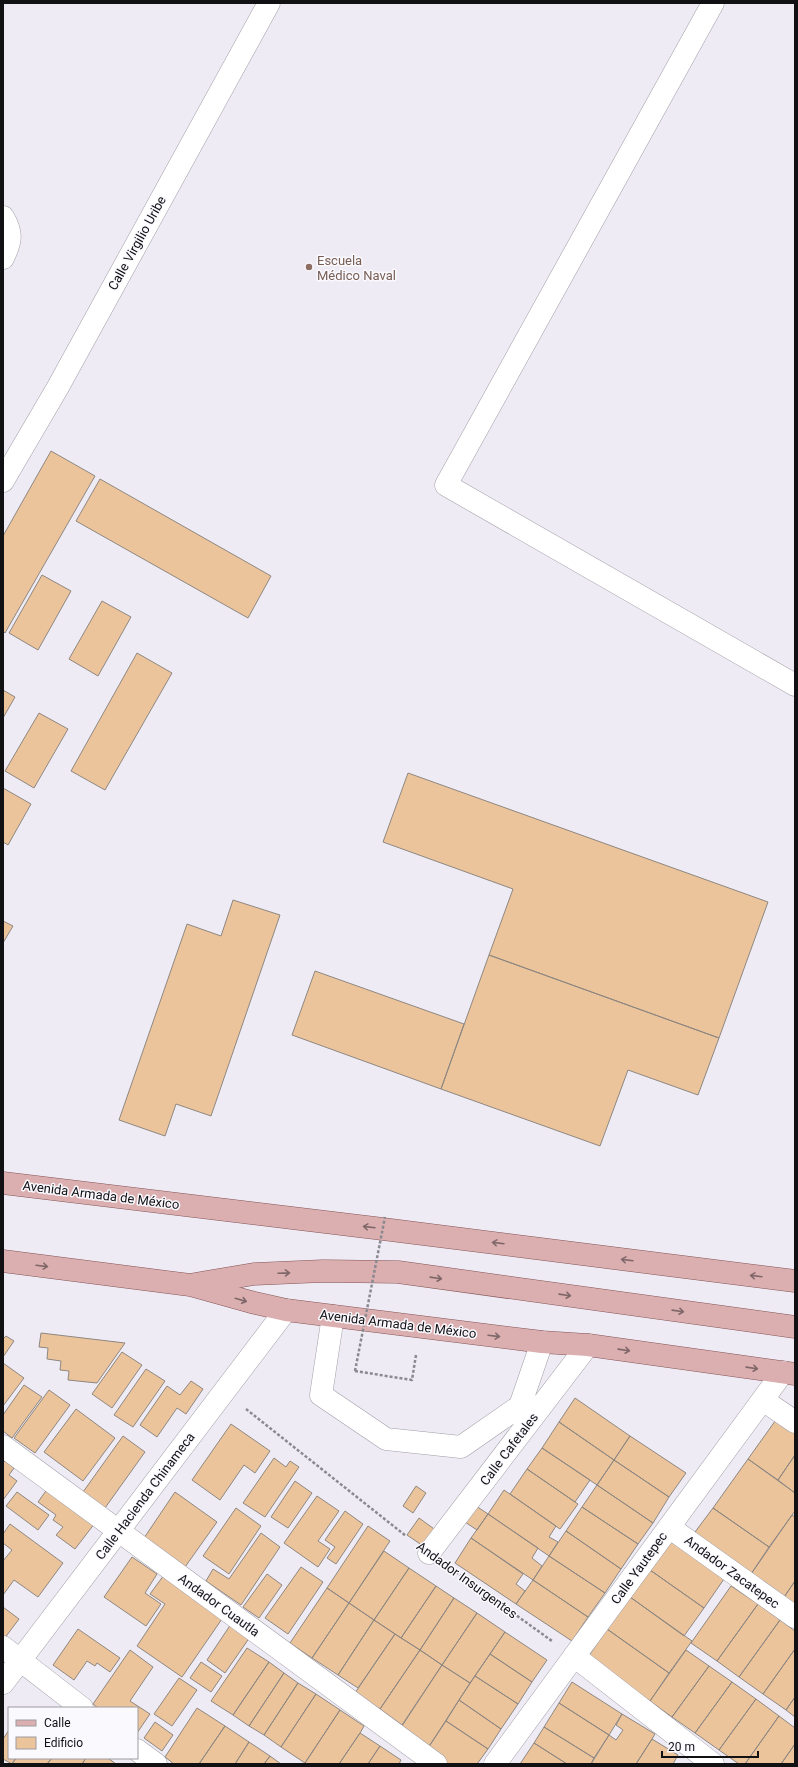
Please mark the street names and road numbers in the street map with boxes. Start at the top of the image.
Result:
street label: Calle Virgilio Uribe [105,193,169,293]
street label: Avenida Armada de México [22,1178,180,1212]
street label: Avenida Armada de México [319,1307,477,1341]
street label: Calle Cafetales [477,1410,541,1488]
street label: Calle Hacienda Chinameca [92,1430,198,1562]
street label: Calle Yautepec [608,1529,670,1607]
street label: Andador Zacatepec [682,1533,782,1611]
street label: Andador Insurgentes [414,1539,520,1622]
street label: Andador Cuautla [175,1570,263,1640]

